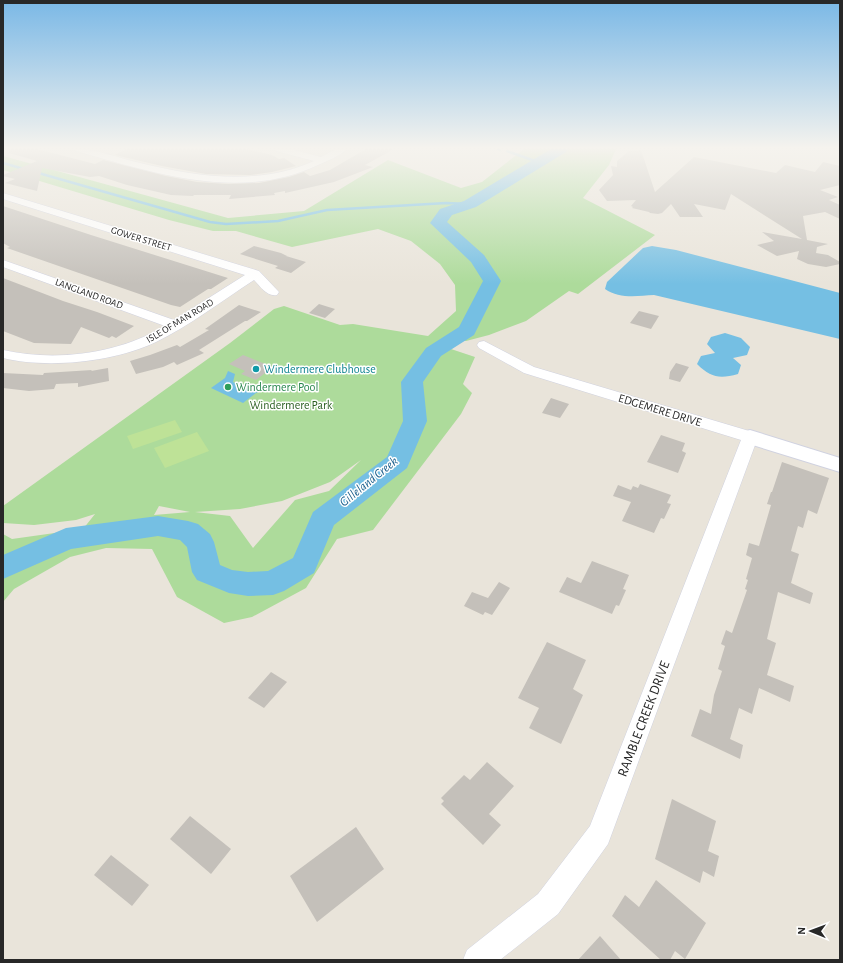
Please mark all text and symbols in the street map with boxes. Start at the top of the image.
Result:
street label: GOWER STREET [110,225,173,253]
street label: LANGLAND ROAD [54,277,125,311]
street label: ISLE OF MAN ROAD [145,297,216,345]
place label: Windermere Clubhouse [264,363,376,375]
marker: Windermere Clubhouse [251,364,261,374]
place label: Windermere Pool [236,381,318,393]
marker: Windermere Pool [223,382,233,392]
street label: EDGEMERE DRIVE [617,392,703,428]
park label: Windermere Park [250,399,333,411]
water label: Gilleland Creek [337,455,401,509]
street label: RAMBLE CREEK DRIVE [615,659,673,779]
north arrow [791,911,831,951]
text: N [796,927,807,935]

